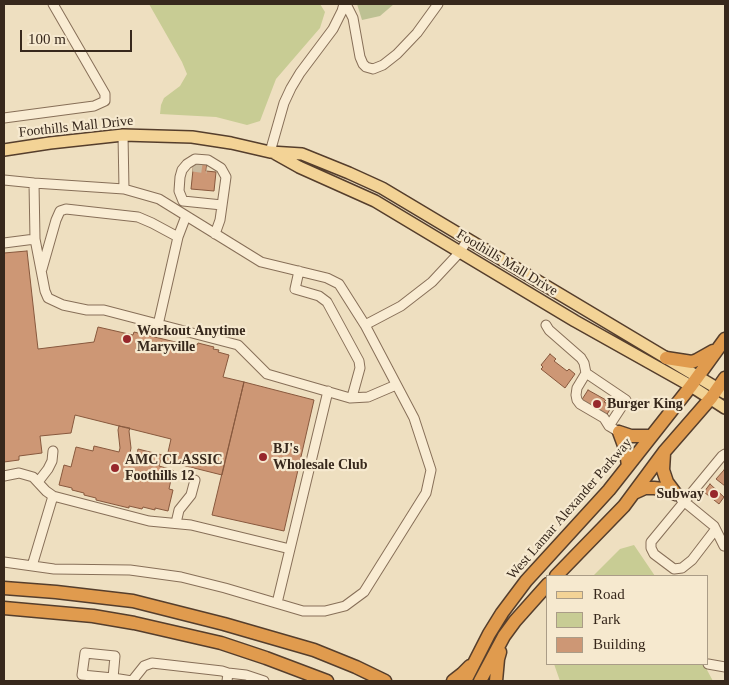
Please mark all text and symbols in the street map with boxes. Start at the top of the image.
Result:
scale bar [22,20,135,52]
text: 100 m [28,31,66,47]
street label: Foothills Mall Drive [18,113,134,141]
street label: Foothills Mall Drive [453,226,561,300]
place label: Workout Anytime Maryville [137,323,245,356]
marker: Workout Anytime Maryville [121,333,133,345]
place label: Burger King [607,396,683,412]
marker: Burger King [591,398,603,410]
street label: West Lamar Alexander Parkway [504,435,636,583]
place label: BJ's Wholesale Club [273,441,368,474]
marker: BJ's Wholesale Club [257,451,269,463]
place label: AMC CLASSIC Foothills 12 [125,452,223,484]
marker: AMC CLASSIC Foothills 12 [109,462,121,474]
place label: Subway [657,486,704,502]
marker: Subway [708,488,720,500]
legend [546,575,709,665]
text: Road [593,586,625,602]
text: Park [593,611,621,627]
text: Building [593,636,646,652]

